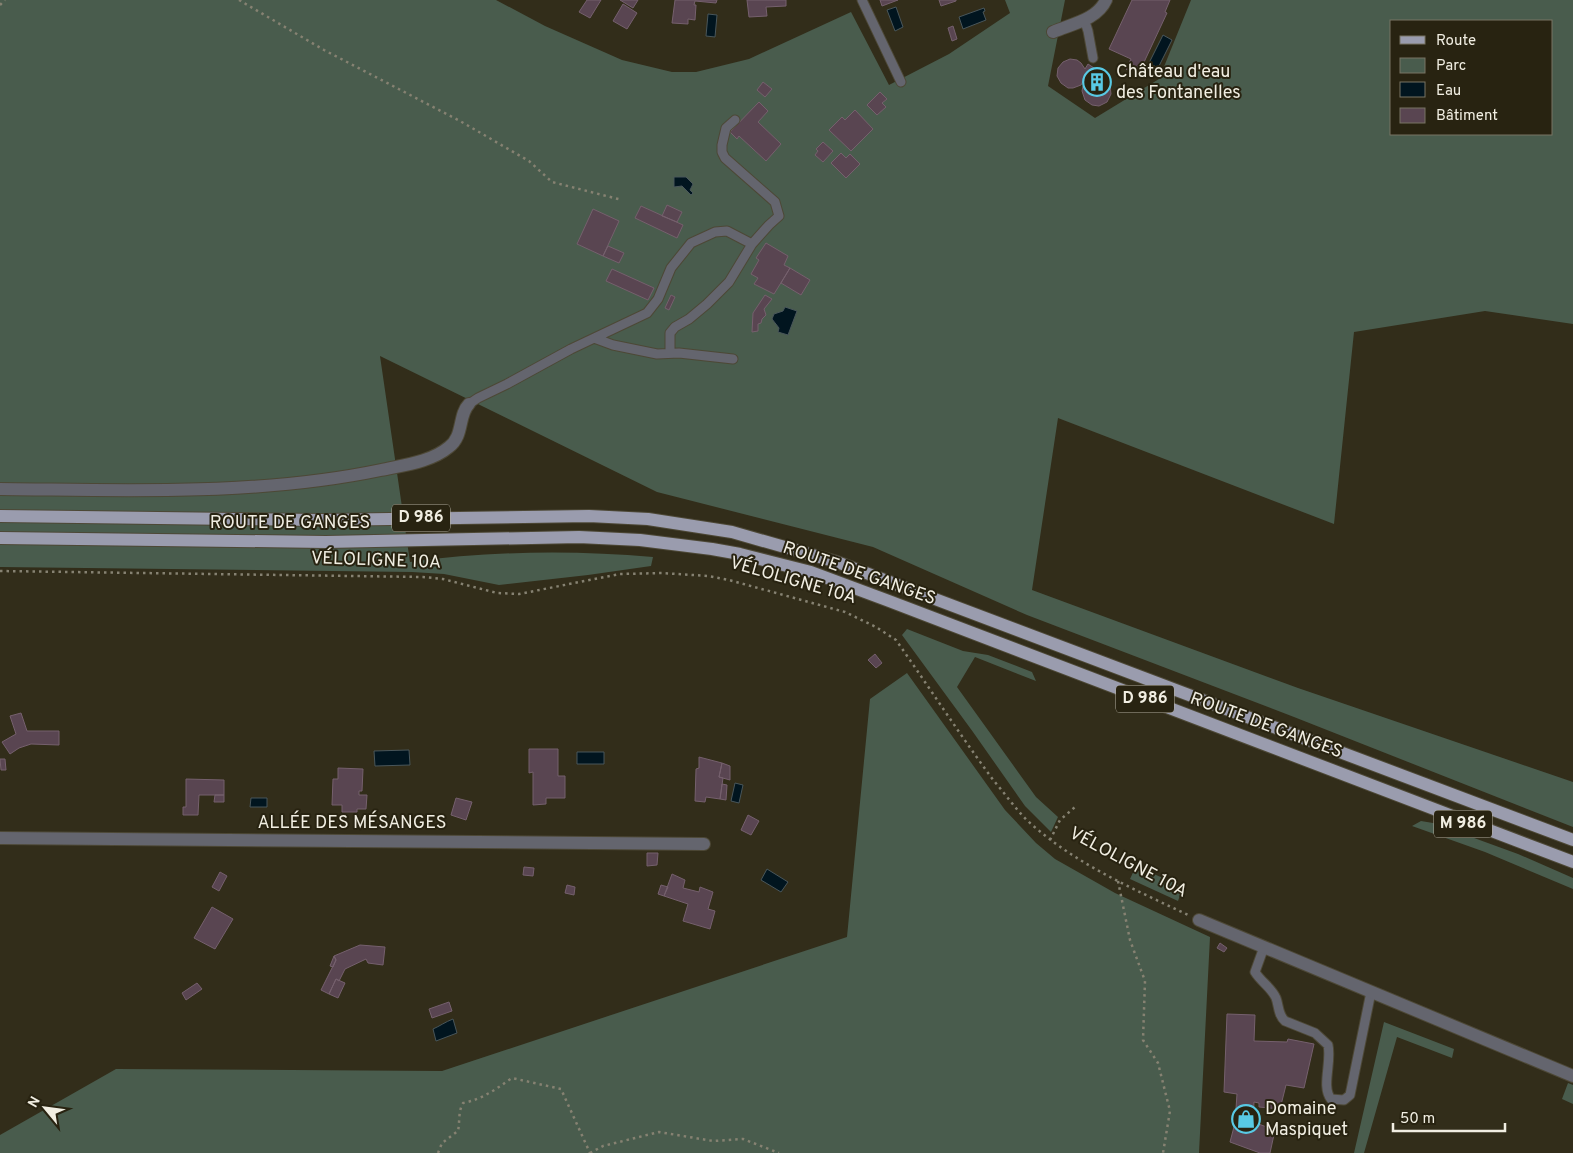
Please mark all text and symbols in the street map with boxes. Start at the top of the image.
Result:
legend [1390,20,1553,135]
text: Route [1436,32,1476,51]
text: Parc [1436,57,1466,76]
place label: Château d'eau des Fontanelles [1116,61,1241,105]
building icon: Château d'eau des Fontanelles [1082,67,1112,97]
text: Eau [1436,82,1461,101]
text: Bâtiment [1436,107,1498,126]
road number: D 986 [392,504,450,532]
street label: ROUTE DE GANGES [210,512,370,535]
street label: ROUTE DE GANGES [779,537,939,611]
street label: VÉLOLIGNE 10A [310,545,442,575]
street label: VÉLOLIGNE 10A [727,550,859,610]
road number: D 986 [1116,686,1174,712]
street label: ROUTE DE GANGES [1187,688,1345,764]
street label: ALLÉE DES MÉSANGES [257,810,447,835]
road number: M 986 [1434,811,1492,838]
street label: VÉLOLIGNE 10A [1065,820,1192,904]
north arrow [20,1083,70,1133]
text: N [25,1094,45,1111]
place label: Domaine Maspiquet [1265,1098,1348,1142]
scale bar [1393,1100,1506,1132]
shop icon: Domaine Maspiquet [1231,1104,1261,1134]
text: 50 m [1400,1110,1435,1129]

